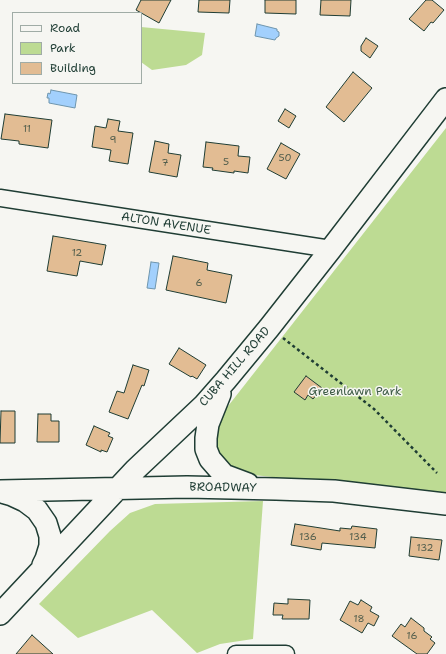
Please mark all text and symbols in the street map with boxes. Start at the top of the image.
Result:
legend [12,12,142,84]
text: Road [50,20,80,36]
text: Park [50,40,76,56]
text: Building [50,60,96,76]
house number: 11 [23,123,31,135]
house number: 9 [110,134,116,146]
house number: 50 [278,152,292,164]
house number: 5 [223,156,229,168]
house number: 7 [162,157,168,169]
street label: ALTON AVENUE [120,210,212,238]
house number: 12 [72,247,82,259]
house number: 6 [196,277,202,289]
street label: CUBA HILL ROAD [197,324,273,410]
park label: Greenlawn Park [308,385,402,399]
street label: BROADWAY [189,480,257,496]
house number: 136 [299,531,317,543]
house number: 134 [349,531,367,543]
house number: 132 [416,542,434,554]
house number: 18 [353,613,365,625]
house number: 16 [407,630,417,642]

